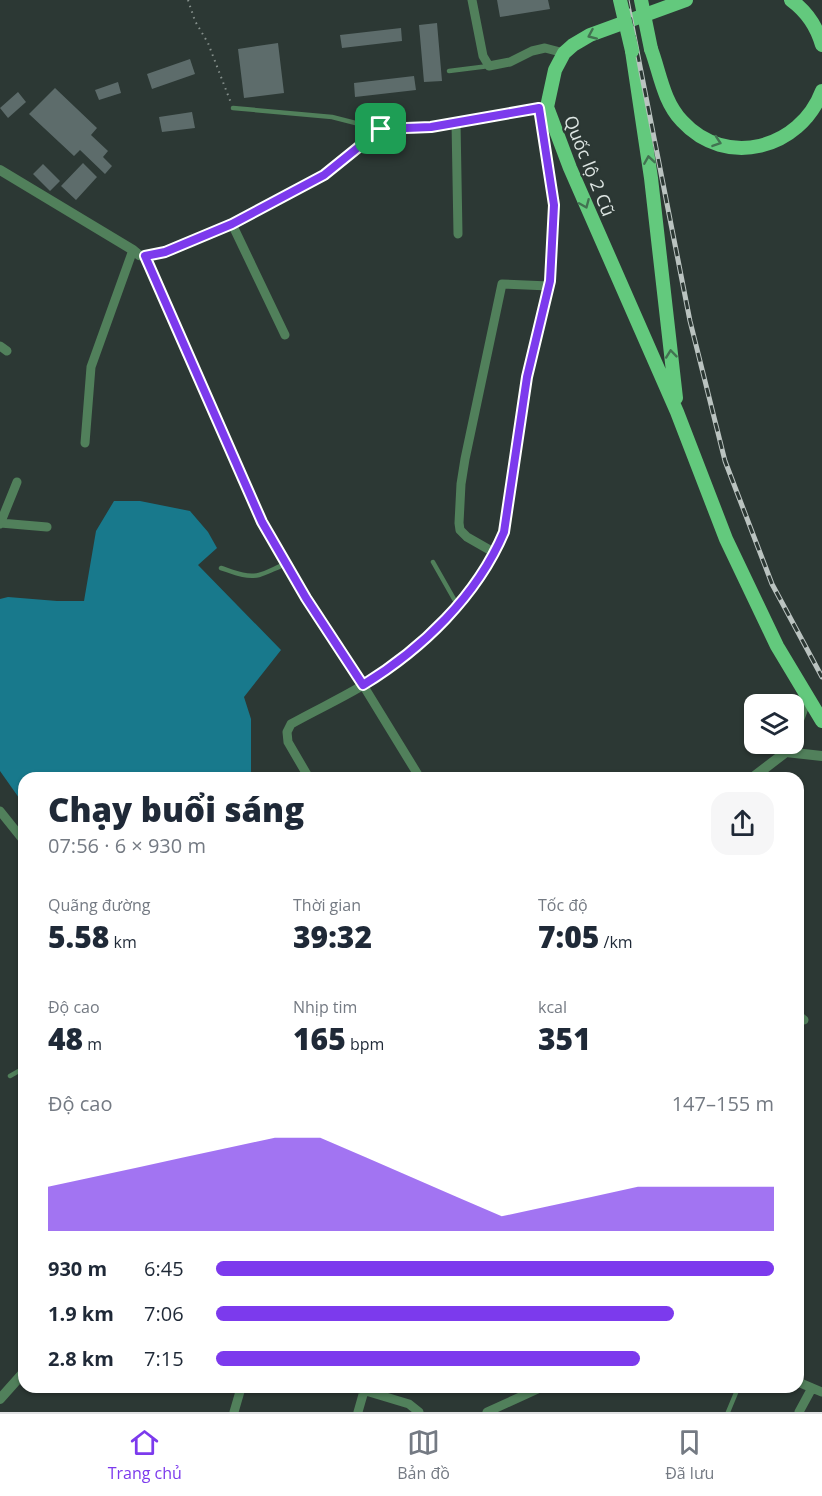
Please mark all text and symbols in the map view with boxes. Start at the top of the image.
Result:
one-way arrow [587,28,598,40]
pin [355,103,406,154]
icon: arrive [364,112,397,145]
street label: Quốc lộ 2 Cũ [559,112,621,220]
one-way arrow [711,135,722,148]
one-way arrow [643,156,655,165]
one-way arrow [578,198,590,209]
one-way arrow [665,349,678,358]
map controls [744,694,804,754]
button: layers [744,694,804,754]
text: Chạy buổi sáng [48,787,304,832]
button: share [711,792,774,855]
text: 07:56 · 6 × 930 m [48,832,206,859]
text: Quãng đường [48,894,151,916]
text: Thời gian [293,894,361,916]
text: Tốc độ [538,894,588,916]
text: 5.58 [48,916,109,957]
text: 39:32 [293,916,372,957]
text: 7:05 [538,916,599,957]
text: km [109,931,137,953]
text: /km [599,931,633,953]
text: Độ cao [48,996,100,1018]
text: Nhịp tim [293,996,357,1018]
text: kcal [538,996,567,1018]
text: 48 [48,1018,83,1059]
text: 165 [293,1018,346,1059]
text: 351 [538,1018,591,1059]
text: m [83,1033,102,1055]
text: bpm [346,1033,384,1055]
text: Độ cao [48,1090,112,1117]
text: 147–155 m [672,1090,774,1117]
text: 930 m [48,1255,107,1282]
text: 6:45 [144,1255,184,1282]
text: 1.9 km [48,1300,114,1327]
text: 7:06 [144,1300,184,1327]
text: 2.8 km [48,1345,114,1372]
text: 7:15 [144,1345,184,1372]
tab: Trang chủ [108,1426,182,1484]
tab: Bản đồ [397,1426,450,1484]
tab: Đã lưu [665,1426,714,1484]

